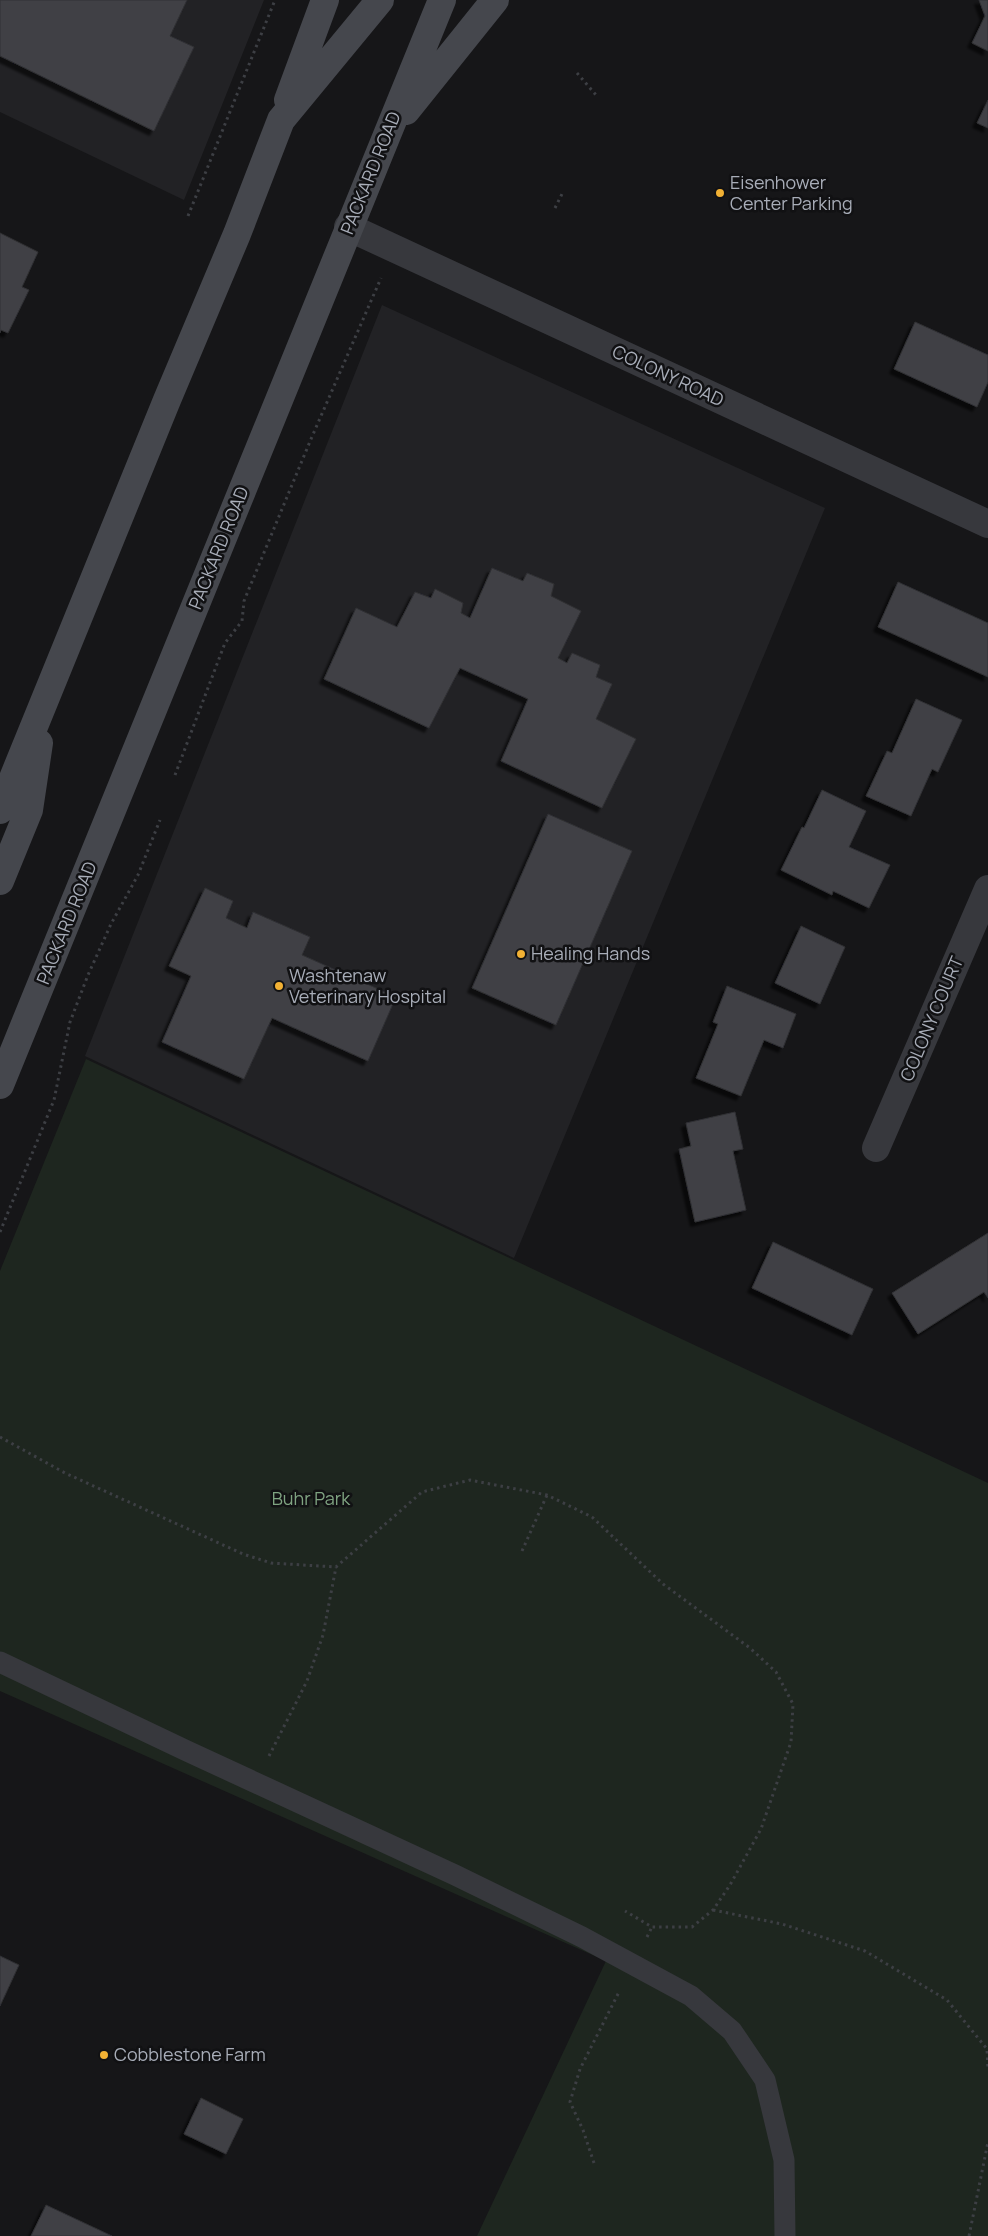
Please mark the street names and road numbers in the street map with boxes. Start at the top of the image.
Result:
street label: PACKARD ROAD [334,108,406,238]
street label: COLONY ROAD [609,339,728,411]
street label: PACKARD ROAD [182,483,254,613]
street label: PACKARD ROAD [30,858,102,988]
street label: COLONY COURT [894,952,968,1085]

